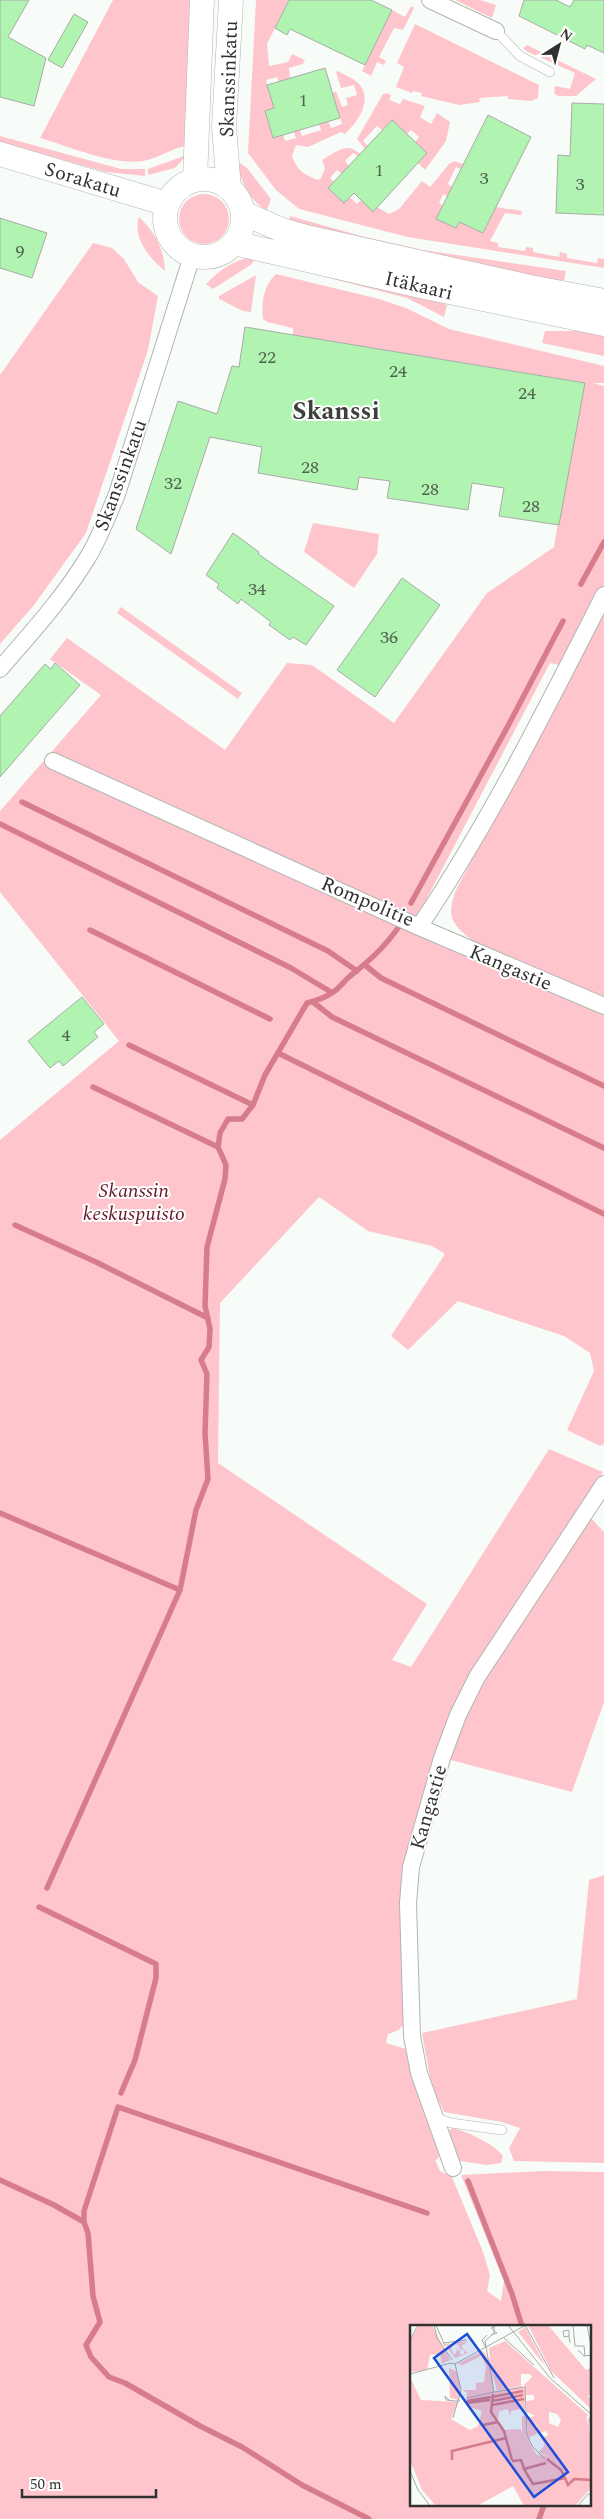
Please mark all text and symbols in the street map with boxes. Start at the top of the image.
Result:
street label: Skanssinkatu [212,20,246,138]
north arrow [534,20,584,70]
text: N [556,23,577,47]
house number: 1 [299,87,308,114]
street label: Sorakatu [41,154,125,206]
house number: 1 [375,157,384,184]
house number: 3 [480,165,489,192]
house number: 3 [576,171,585,198]
house number: 9 [16,238,25,265]
street label: Itäkaari [382,264,456,308]
house number: 22 [258,344,276,371]
house number: 24 [389,358,407,385]
house number: 24 [518,380,536,407]
district label: Skanssi [292,393,380,431]
street label: Skanssinkatu [87,415,155,535]
house number: 28 [301,454,319,481]
house number: 32 [164,470,182,497]
house number: 28 [421,476,439,503]
house number: 28 [522,493,540,520]
house number: 34 [248,576,266,603]
house number: 36 [380,624,398,651]
street label: Rompolitie [316,869,419,935]
street label: Kangastie [465,937,557,999]
house number: 4 [62,1022,71,1049]
park label: Skanssin keskuspuisto [83,1176,185,1229]
street label: Kangastie [403,1761,455,1853]
inset map [410,2325,592,2506]
scale bar [22,2466,156,2498]
text: 50 m [30,2473,62,2496]

